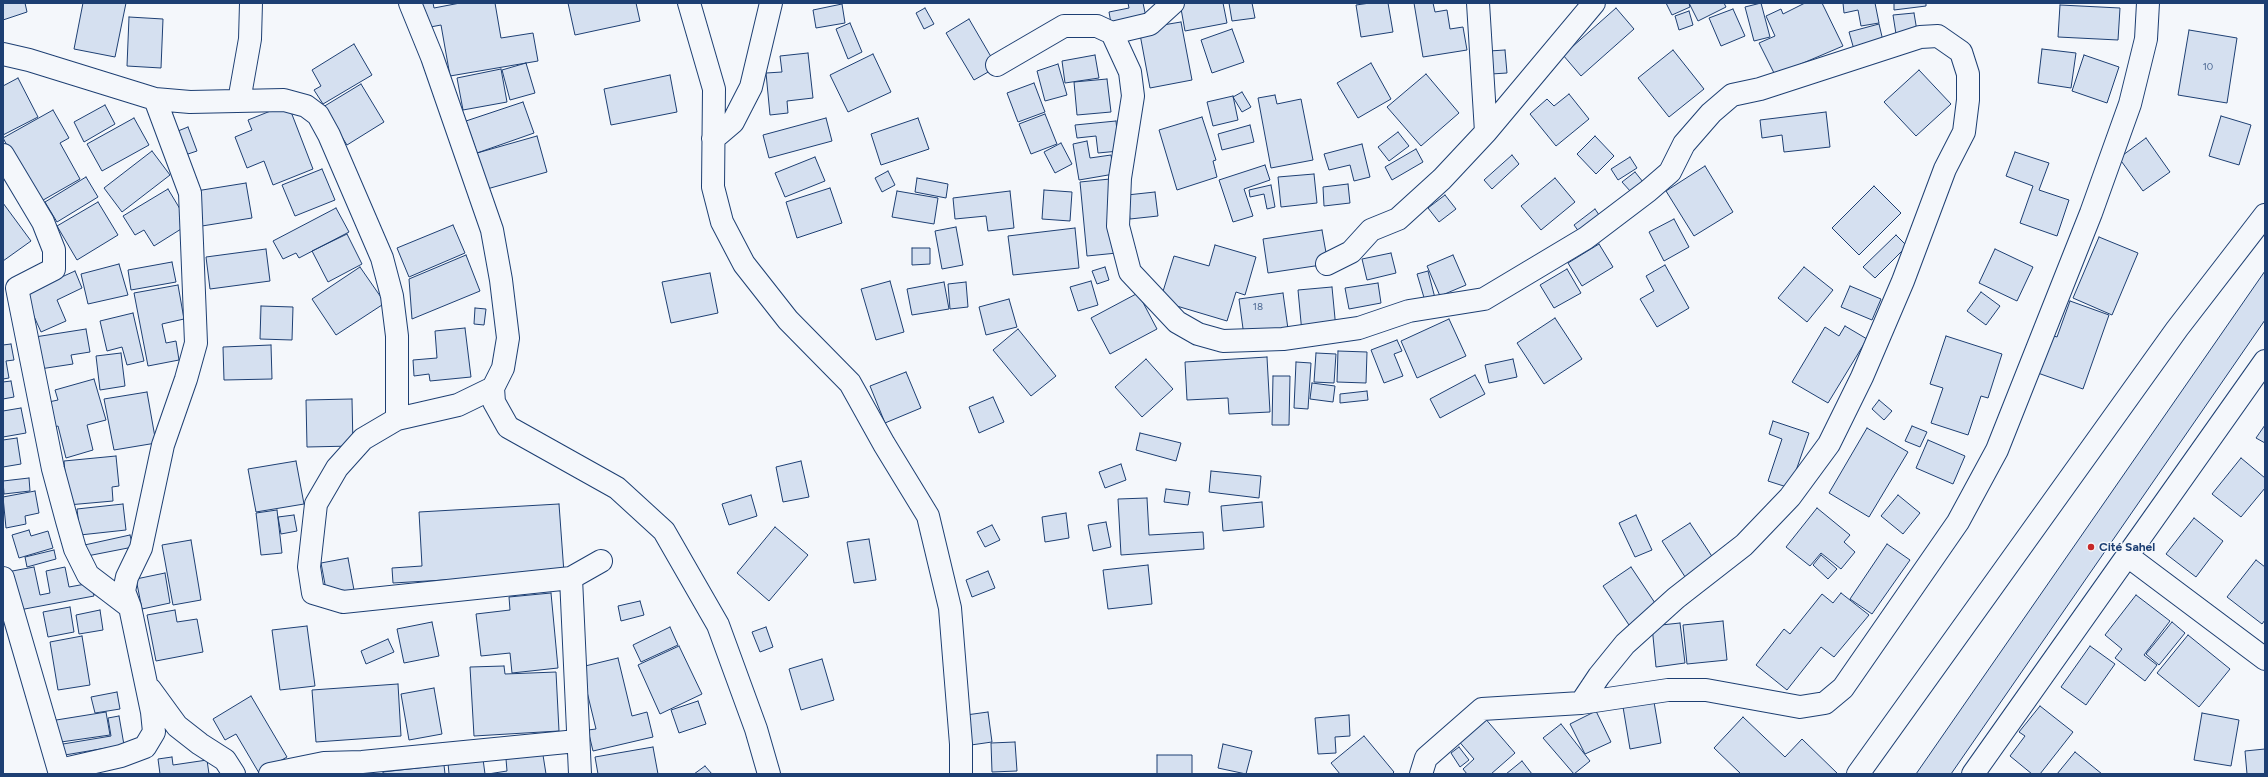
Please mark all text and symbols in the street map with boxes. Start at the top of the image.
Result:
house number: 10 [2203,61,2213,73]
house number: 18 [1253,301,1263,313]
place label: Cité Sahel [2099,540,2155,554]
marker: Cité Sahel [2086,542,2096,552]

